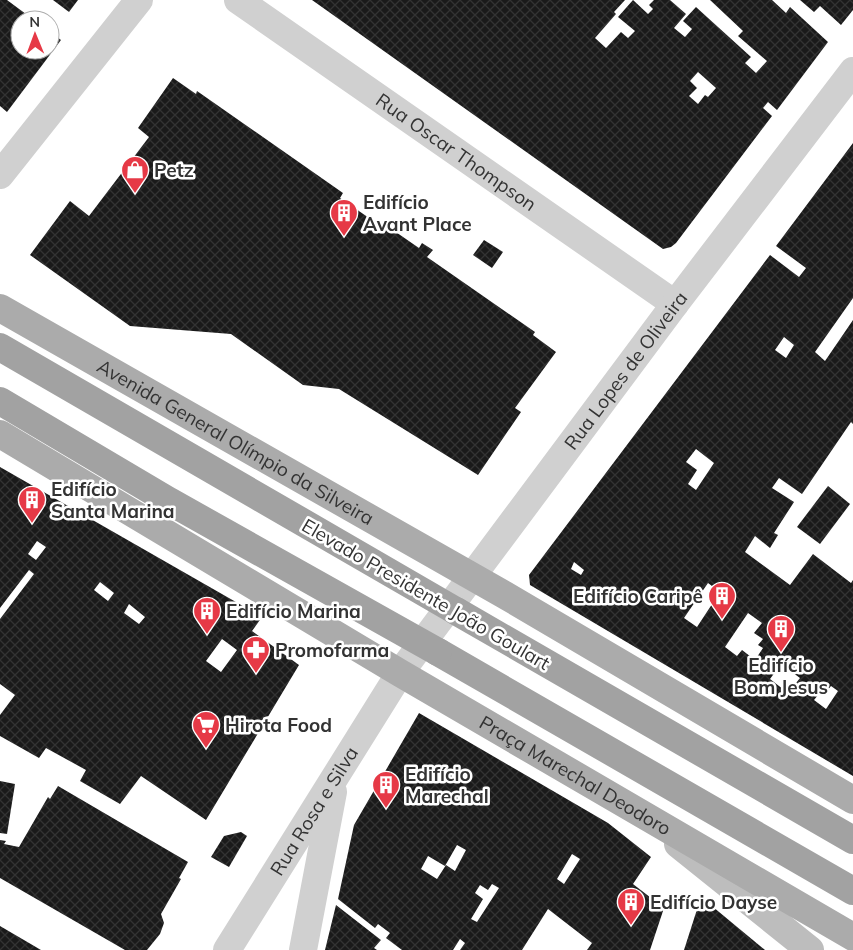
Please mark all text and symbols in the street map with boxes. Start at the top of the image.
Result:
north arrow [10,10,60,60]
text: N [29,13,40,31]
street label: Rua Oscar Thompson [371,88,541,216]
shop icon: Petz [120,155,150,194]
place label: Petz [154,158,194,182]
place label: Edifício Avant Place [363,190,472,236]
building icon: Edifício Avant Place [329,198,359,237]
street label: Rua Lopes de Oliveira [559,287,692,454]
street label: Avenida General Olímpio da Silveira [93,354,378,530]
place label: Edifício Santa Marina [51,477,175,523]
building icon: Edifício Santa Marina [17,485,47,524]
street label: Elevado Presidente João Goulart [298,513,555,675]
building icon: Edifício Caripê [707,581,737,620]
place label: Edifício Caripê [573,584,703,608]
building icon: Edifício Marina [192,596,222,635]
place label: Edifício Marina [226,599,361,623]
building icon: Edifício Bom Jesus [766,614,796,653]
pharmacy icon: Promofarma [241,635,271,674]
place label: Promofarma [275,638,389,662]
place label: Edifício Bom Jesus [734,653,828,699]
supermarket icon: Hirota Food [191,710,221,749]
street label: Praça Marechal Deodoro [475,710,676,840]
place label: Hirota Food [225,713,332,737]
street label: Rua Rosa e Silva [265,742,363,880]
place label: Edifício Marechal [405,762,489,808]
building icon: Edifício Marechal [371,770,401,809]
building icon: Edifício Dayse [616,887,646,926]
place label: Edifício Dayse [650,890,777,914]

